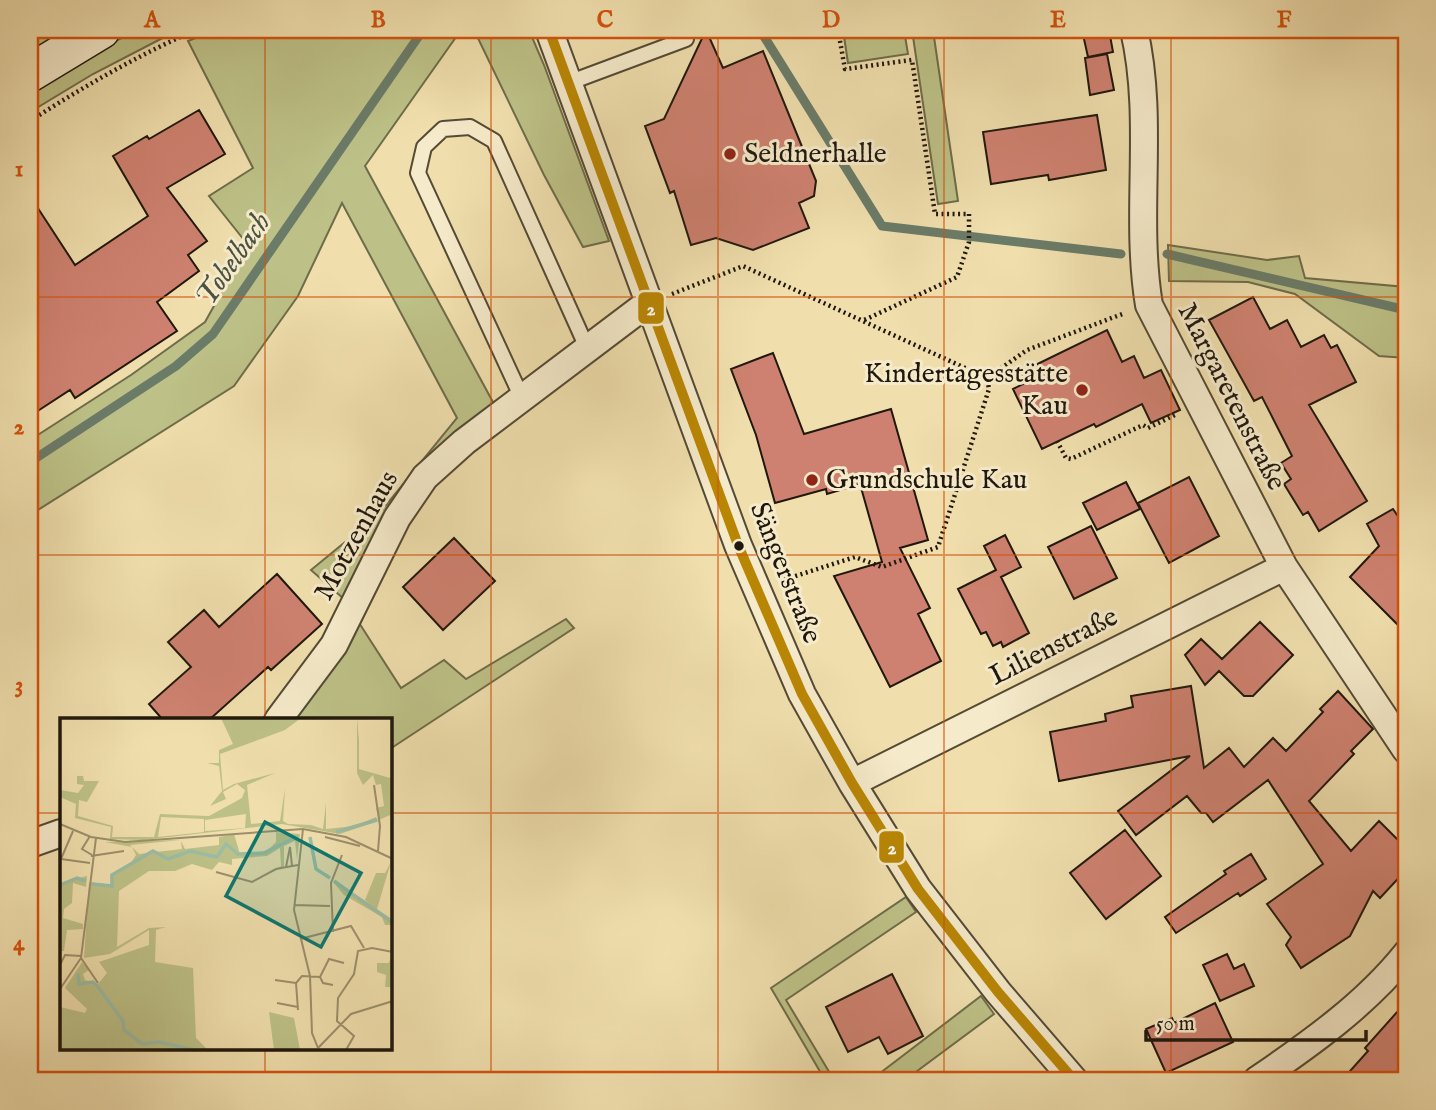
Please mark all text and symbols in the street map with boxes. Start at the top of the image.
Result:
text: A [143,6,161,35]
text: B [370,6,386,35]
text: C [597,6,614,35]
text: D [822,6,840,35]
text: E [1050,6,1066,35]
text: F [1277,6,1292,35]
place label: Seldnerhalle [744,137,887,172]
marker: Seldnerhalle [722,146,738,162]
text: 1 [15,155,23,184]
water label: Tobelbach [188,205,280,315]
line badge: 2 [637,291,665,325]
street label: Margaretenstraße [1169,297,1293,497]
text: 2 [647,298,656,322]
place label: Kindertagesstätte Kau [864,357,1068,424]
marker: Kindertagesstätte Kau [1074,382,1090,398]
text: 2 [14,413,25,442]
place label: Grundschule Kau [826,463,1027,498]
street label: Motzenhaus [307,465,407,607]
marker: Grundschule Kau [804,472,820,488]
street label: Sängerstraße [741,497,829,649]
unlabelled marker [732,539,746,553]
street label: Lilienstraße [984,600,1124,694]
text: 3 [15,671,23,700]
inset map [60,718,392,1050]
line badge: 2 [878,830,905,864]
text: 2 [888,837,897,861]
text: 4 [13,929,25,958]
scale bar [1146,998,1366,1042]
text: 50 m [1156,1011,1195,1038]

